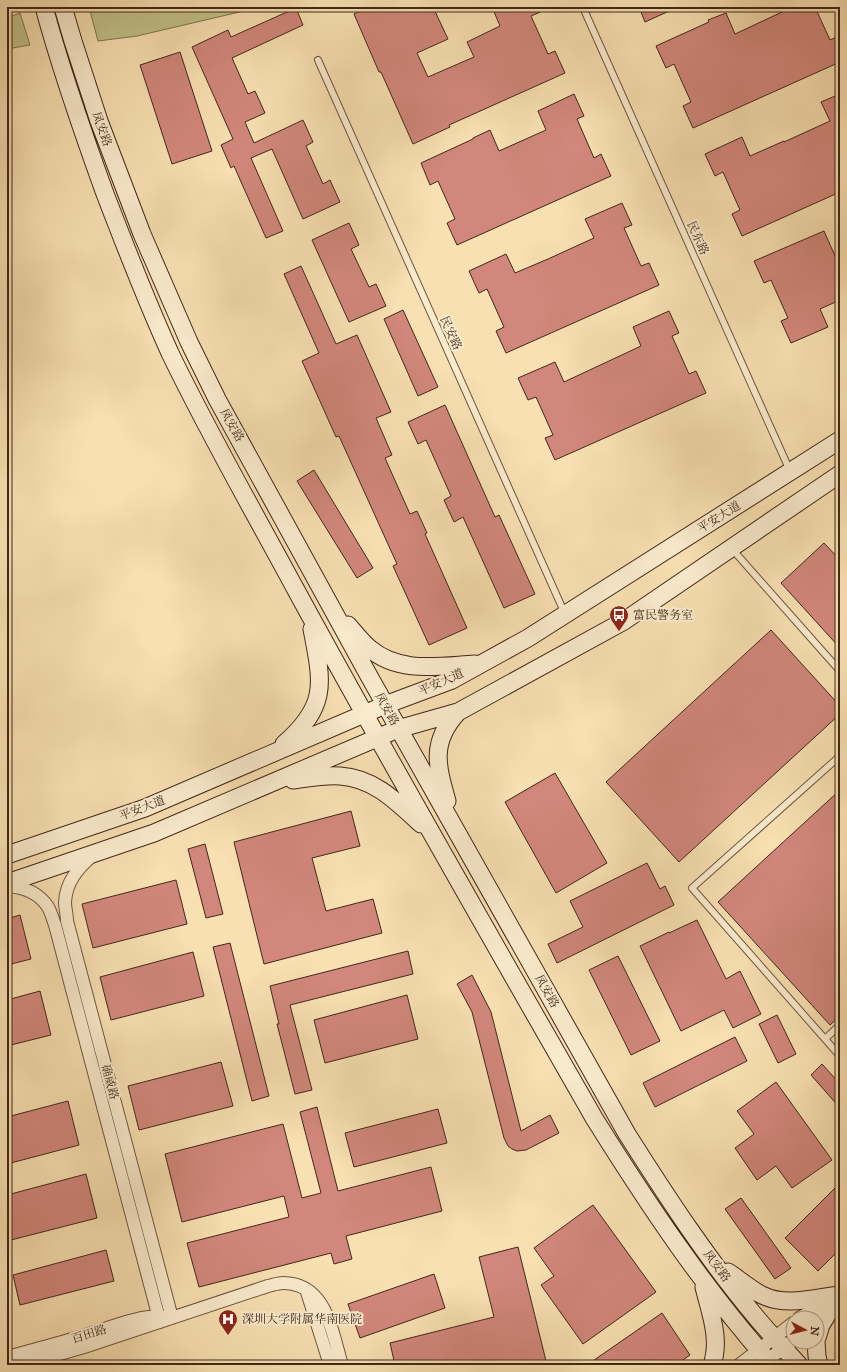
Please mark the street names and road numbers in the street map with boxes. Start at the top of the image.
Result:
street label: 凤安路 [89,110,115,148]
street label: 民东路 [684,219,712,257]
street label: 民安路 [437,314,465,352]
street label: 凤安路 [217,406,247,444]
street label: 平安大道 [695,498,743,536]
street label: 平安大道 [416,666,466,698]
street label: 凤安路 [372,690,402,728]
street label: 平安大道 [117,793,167,823]
street label: 凤安路 [532,972,562,1010]
street label: 确威路 [99,1063,121,1101]
street label: 凤安路 [701,1247,733,1285]
street label: 百田路 [70,1322,108,1346]

